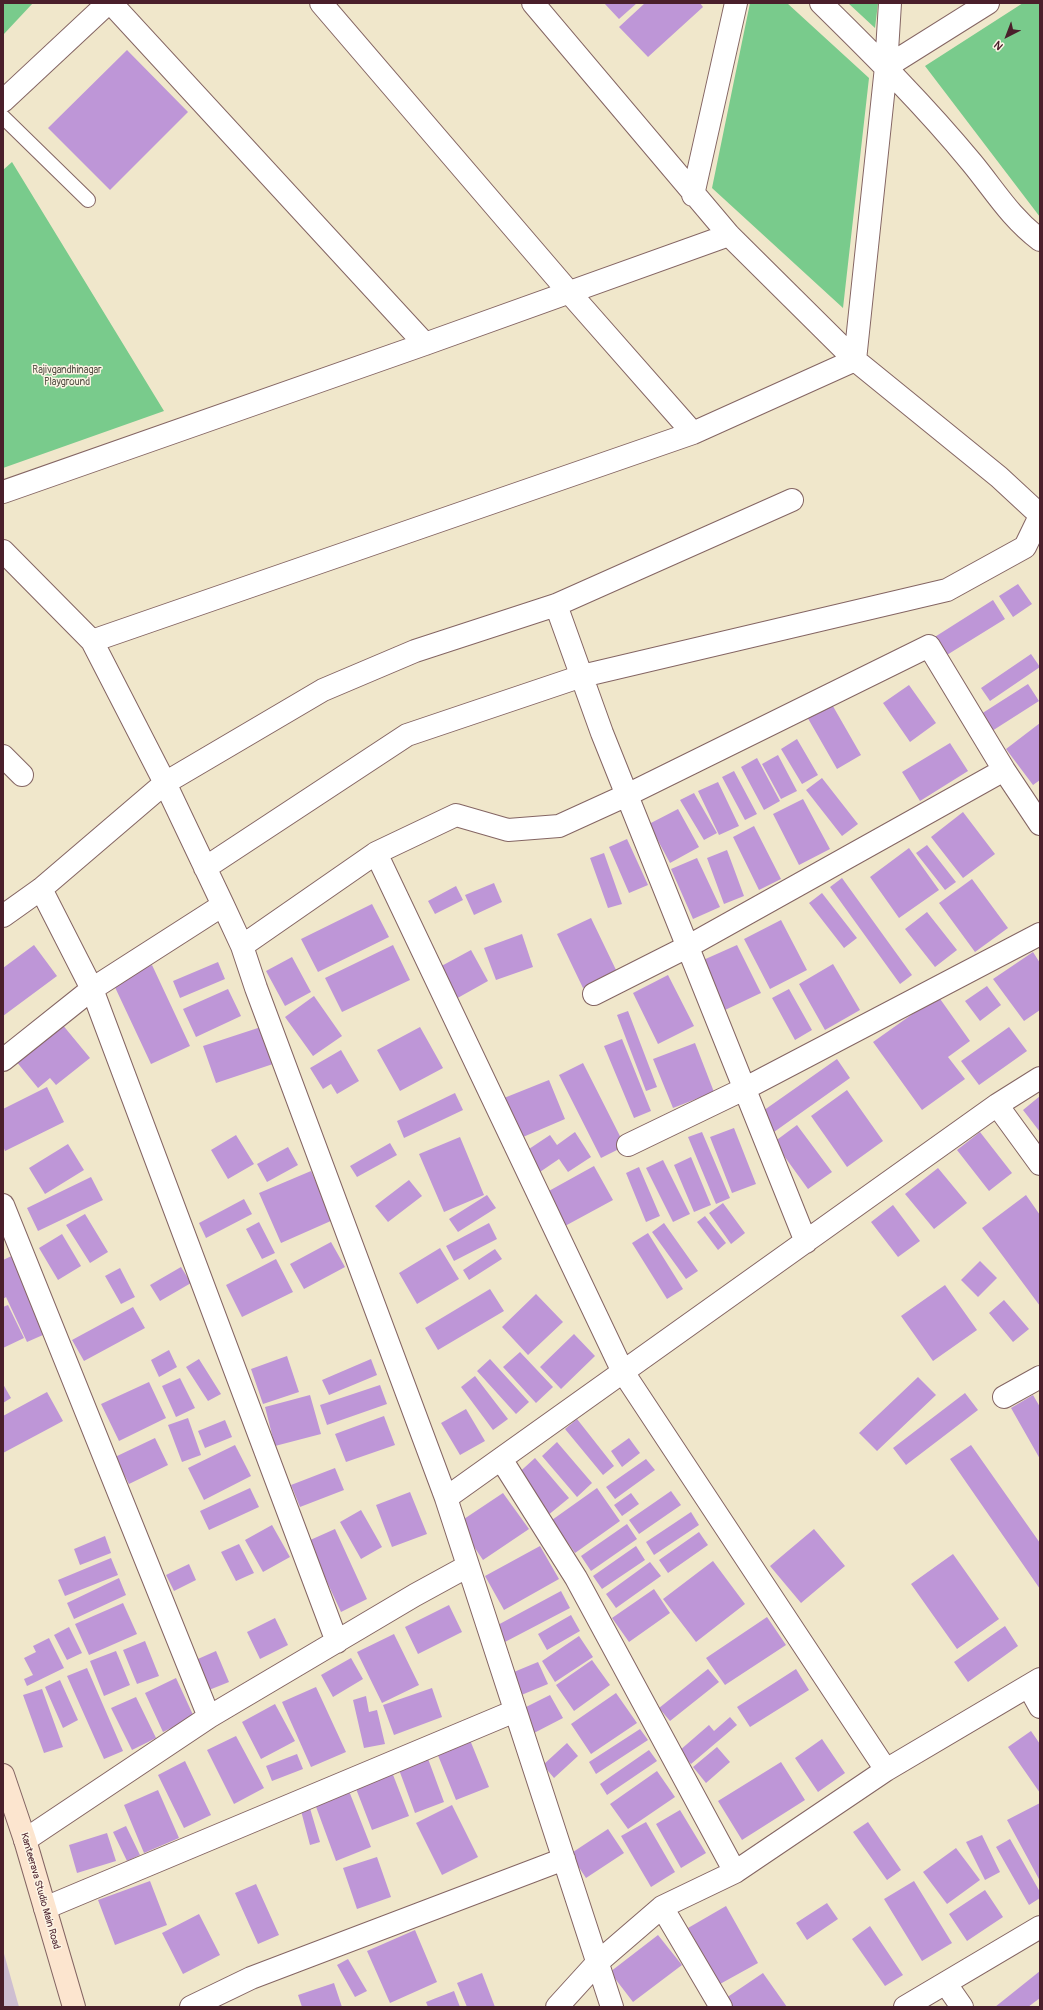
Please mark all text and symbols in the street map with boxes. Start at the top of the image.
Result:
north arrow [987,16,1027,56]
text: N [992,38,1006,53]
park label: Rajivgandhinagar Playground [32,364,102,388]
street label: Kanteerava Studio Main Road [18,1831,62,1951]

